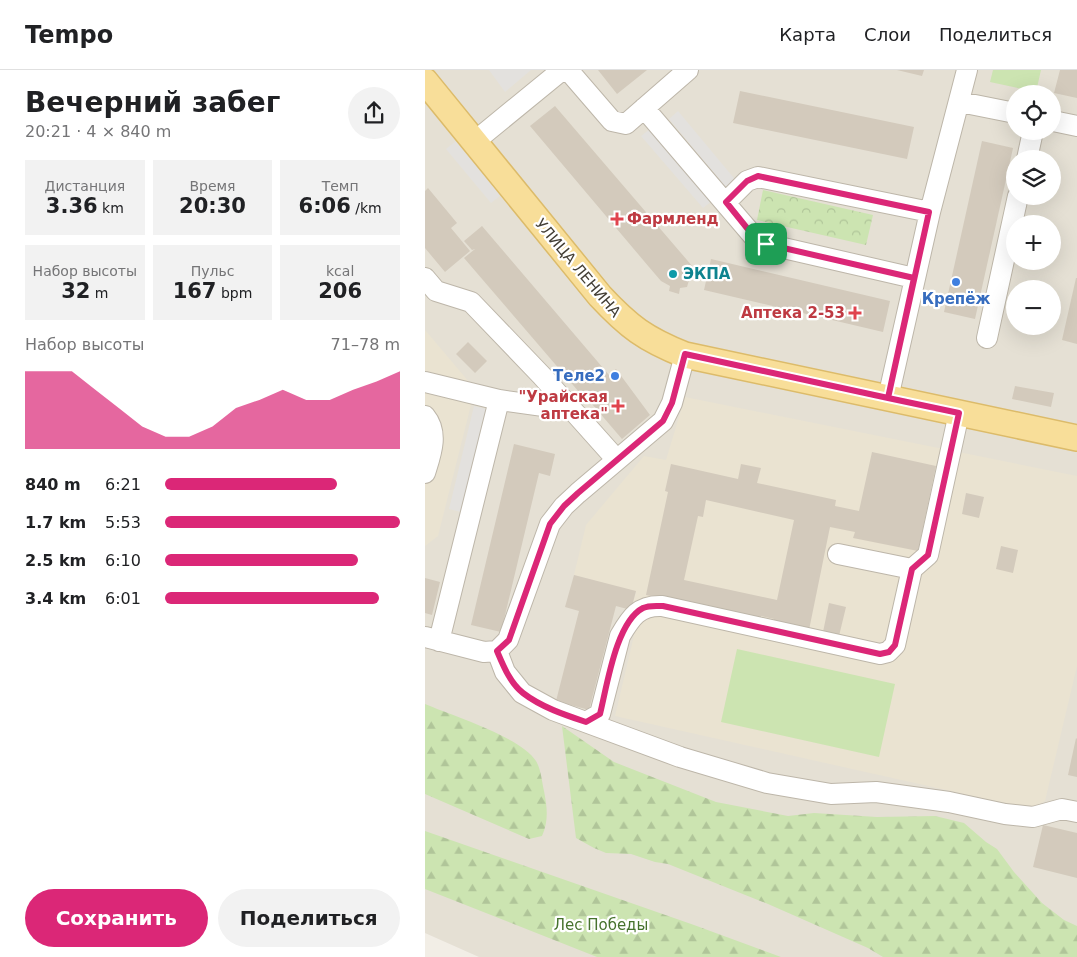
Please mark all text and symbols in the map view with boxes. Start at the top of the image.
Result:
text: Tempo [25,21,113,49]
text: Карта [779,24,836,45]
text: Слои [864,24,911,45]
text: Поделиться [939,24,1052,45]
map controls [1006,85,1061,335]
button: locate [1006,85,1061,140]
text: Вечерний забег [25,86,280,119]
button: share [348,87,400,139]
text: 20:21 · 4 × 840 m [25,122,171,141]
button: layers [1006,150,1061,205]
text: Дистанция [44,178,125,194]
text: Время [189,178,236,194]
text: Темп [322,178,359,194]
text: 3.36 [46,194,98,218]
text: 20:30 [179,194,246,218]
text: 6:06 [299,194,351,218]
text: km [98,200,124,216]
text: /km [351,200,382,216]
place label: Фармленд [627,210,719,228]
marker: Фармленд [611,213,623,225]
street label: УЛИЦА ЛЕНИНА [532,215,625,322]
button: + [1006,215,1061,270]
pin [745,223,787,265]
icon: arrive [752,230,780,258]
text: Набор высоты [33,263,137,279]
text: Пульс [191,263,234,279]
text: kcal [326,263,354,279]
place label: ЭКПА [683,265,731,283]
marker: ЭКПА [667,268,679,280]
marker: Крепёж [950,276,962,288]
text: 32 [61,279,90,303]
text: 167 [173,279,216,303]
text: 206 [318,279,362,303]
button: − [1006,280,1061,335]
text: m [90,285,108,301]
text: bpm [216,285,252,301]
place label: Крепёж [922,290,990,308]
place label: Аптека 2-53 [741,304,845,322]
marker: Аптека 2-53 [849,307,861,319]
text: Набор высоты [25,335,144,354]
text: 71–78 m [331,335,400,354]
place label: Теле2 [553,367,605,385]
marker: Теле2 [609,370,621,382]
place label: "Урайская аптека" [518,388,608,423]
marker: "Урайская аптека" [612,400,624,412]
text: 840 m [25,475,81,494]
text: 6:21 [105,475,141,494]
text: 1.7 km [25,513,86,532]
text: 5:53 [105,513,141,532]
text: 2.5 km [25,551,86,570]
text: 6:10 [105,551,141,570]
text: 3.4 km [25,589,86,608]
text: 6:01 [105,589,141,608]
button: Сохранить [25,889,208,947]
button: Поделиться [218,889,400,947]
park label: Лес Победы [554,916,648,934]

